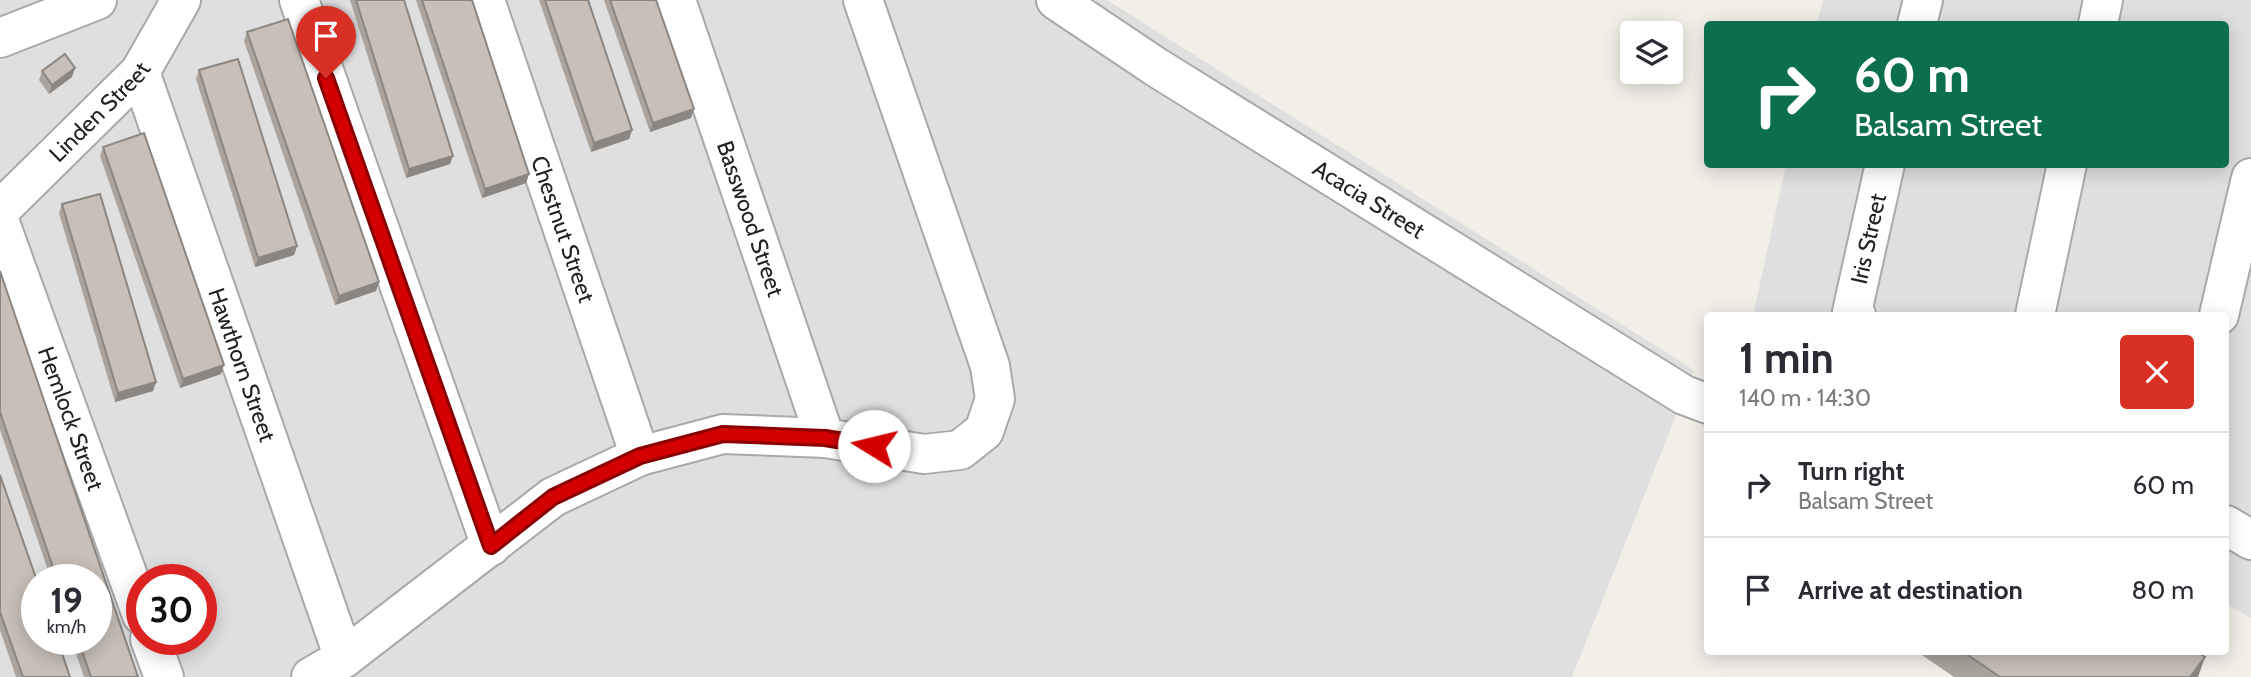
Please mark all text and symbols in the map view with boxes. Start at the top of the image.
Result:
pin [296,6,356,78]
icon: arrive [307,17,345,55]
map controls [1620,21,1683,84]
button: layers [1620,21,1683,84]
text: 60 m [1854,45,1970,104]
icon: right [1739,49,1830,140]
street label: Linden Street [43,57,157,168]
text: Balsam Street [1854,105,2042,144]
street label: Basswood Street [711,137,790,301]
street label: Chestnut Street [525,152,601,306]
street label: Acacia Street [1308,154,1430,245]
street label: Iris Street [1845,191,1892,287]
street label: Hawthorn Street [202,284,282,446]
text: 1 min [1739,332,1834,384]
button: close [2120,335,2194,409]
street label: Hemlock Street [32,343,110,495]
text: 140 m · 14:30 [1739,384,1871,412]
position arrow [837,409,911,483]
text: Turn right [1798,455,1904,487]
icon: right [1739,466,1777,504]
text: 60 m [2132,469,2194,501]
text: Balsam Street [1798,487,1933,515]
speed limit sign: 30 [126,564,217,655]
icon: arrive [1739,571,1777,609]
text: Arrive at destination [1798,574,2023,606]
text: 80 m [2131,574,2194,606]
text: 19 [50,579,83,622]
text: km/h [47,616,86,638]

